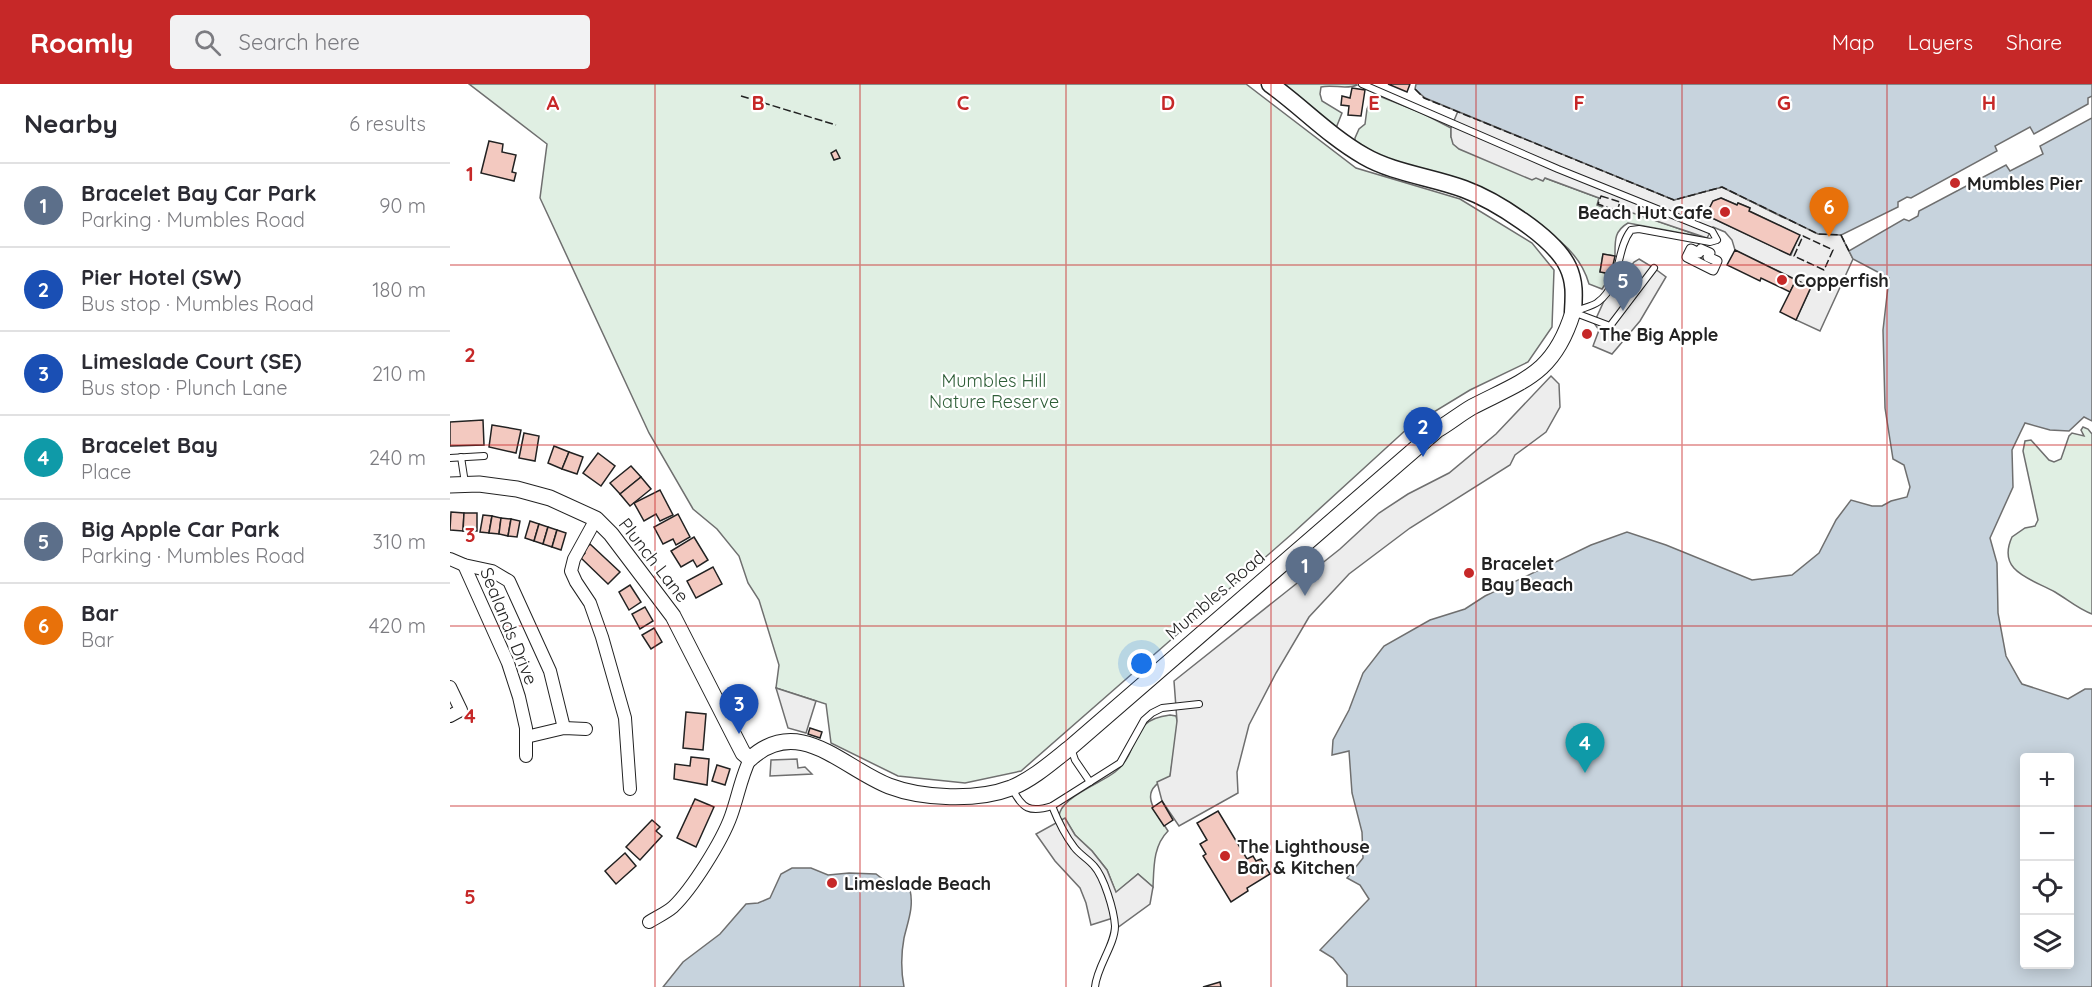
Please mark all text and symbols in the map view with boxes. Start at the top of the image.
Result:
search box [170,15,590,69]
text: Roamly [30,25,134,60]
icon: search [191,26,224,59]
text: Search here [239,28,360,56]
text: Map [1832,29,1875,55]
text: Layers [1908,29,1973,55]
text: Share [2006,29,2062,55]
text: A [547,90,560,115]
text: B [751,90,765,115]
text: C [957,90,970,115]
text: D [1161,90,1175,115]
text: E [1368,90,1380,115]
text: F [1573,90,1585,115]
text: G [1777,90,1791,115]
text: H [1982,90,1996,115]
text: Nearby [24,107,118,140]
text: 6 results [349,111,426,136]
text: 1 [466,161,474,186]
place label: Mumbles Pier [1967,172,2083,195]
marker: Mumbles Pier [1948,176,1962,190]
text: Bracelet Bay Car Park [81,179,316,207]
pin: 6 [1810,188,1848,237]
text: 1 [40,193,47,218]
text: 90 m [379,193,426,218]
place label: Beach Hut Cafe [1578,201,1713,224]
marker: Beach Hut Cafe [1718,205,1732,219]
text: Parking · Mumbles Road [81,207,305,232]
pin: 5 [1604,262,1642,311]
text: Pier Hotel (SW) [81,263,241,291]
place label: Copperfish [1794,269,1889,292]
marker: Copperfish [1775,273,1789,287]
text: 2 [38,277,49,302]
text: 180 m [372,277,426,302]
text: Bus stop · Mumbles Road [81,291,314,316]
place label: The Big Apple [1599,323,1718,346]
marker: The Big Apple [1580,327,1594,341]
text: 2 [464,342,476,367]
text: Limeslade Court (SE) [81,347,302,375]
text: 3 [38,361,49,386]
text: 210 m [372,361,426,386]
park label: Mumbles Hill Nature Reserve [929,369,1059,413]
text: Bus stop · Plunch Lane [81,375,287,400]
pin: 2 [1404,408,1442,457]
text: Bracelet Bay [81,431,218,459]
text: 4 [38,445,49,470]
text: 240 m [369,445,426,470]
text: Place [81,459,131,484]
street label: Plunch Lane [614,513,694,607]
text: Big Apple Car Park [81,515,280,543]
text: 3 [465,522,475,547]
text: 5 [38,529,49,554]
text: 310 m [373,529,426,554]
text: Parking · Mumbles Road [81,543,305,568]
street label: Mumbles Road [1160,545,1270,645]
pin: 1 [1286,546,1324,596]
place label: Bracelet Bay Beach [1481,552,1573,596]
street label: Sealands Drive [475,564,543,688]
marker: Bracelet Bay Beach [1462,566,1476,580]
text: Bar [81,599,119,627]
text: 6 [38,613,49,638]
text: 420 m [369,613,426,638]
text: Bar [81,627,114,652]
your location [1127,649,1156,678]
pin: 3 [720,684,758,734]
text: 4 [464,703,476,728]
pin: 4 [1566,724,1604,773]
map controls [2020,753,2074,969]
button: + [2020,753,2074,807]
button: − [2020,807,2074,861]
place label: The Lighthouse Bar & Kitchen [1237,835,1370,879]
marker: The Lighthouse Bar & Kitchen [1218,849,1232,863]
button: locate [2020,861,2074,915]
place label: Limeslade Beach [844,872,991,895]
marker: Limeslade Beach [825,876,839,890]
text: 5 [464,884,476,909]
button: layers [2020,915,2074,969]

